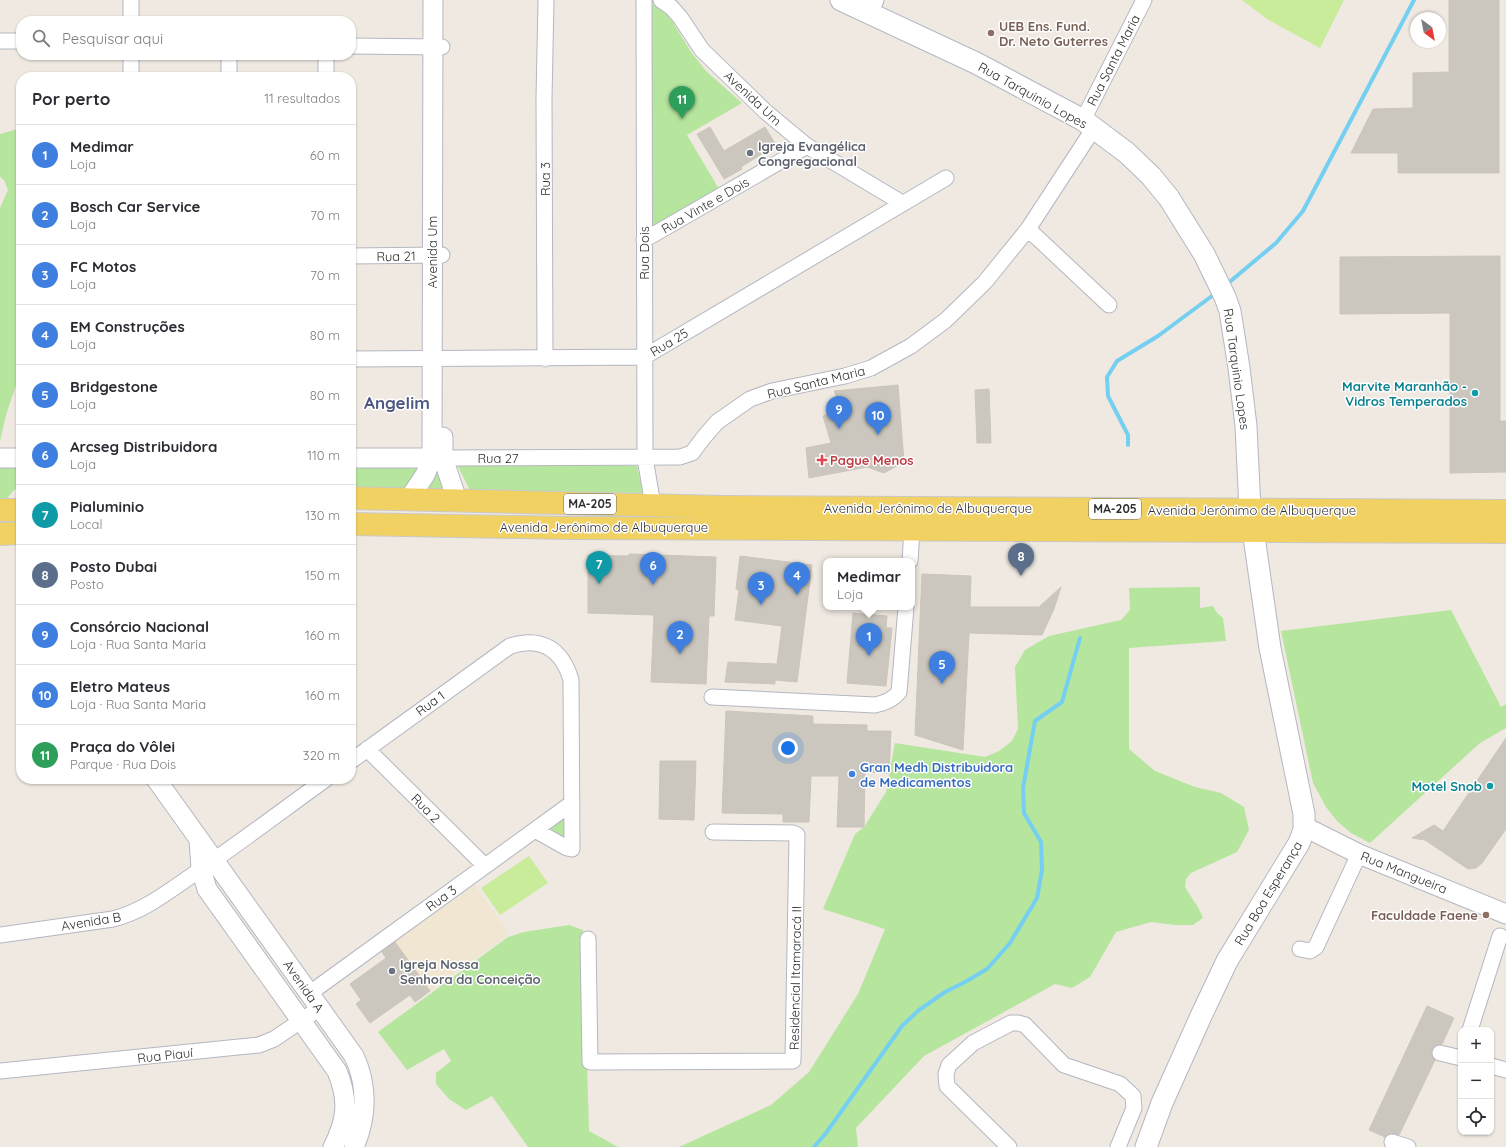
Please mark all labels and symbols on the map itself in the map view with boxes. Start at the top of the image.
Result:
street label: Rua Santa Maria [1083,12,1143,108]
north arrow [1410,12,1446,48]
place label: UEB Ens. Fund. Dr. Neto Guterres [999,18,1108,49]
marker: UEB Ens. Fund. Dr. Neto Guterres [986,28,996,38]
street label: Rua Tarquinio Lopes [976,58,1090,132]
street label: Avenida Um [721,67,785,129]
pin: 11 [669,86,695,119]
place label: Igreja Evangélica Congregacional [758,138,866,169]
marker: Igreja Evangélica Congregacional [745,148,755,158]
street label: Rua 3 [537,162,553,196]
street label: Rua Vinte e Dois [658,173,752,237]
street label: Avenida Um [424,216,440,288]
street label: Rua Dois [636,226,652,280]
street label: Rua 21 [376,248,416,264]
street label: Rua Tarquinio Lopes [1221,307,1253,431]
street label: Rua 25 [647,324,691,360]
street label: Rua Santa Maria [765,362,867,402]
place label: Marvite Maranhão - Vidros Temperados [1342,378,1467,409]
marker: Marvite Maranhão - Vidros Temperados [1470,388,1480,398]
district label: Angelim [364,392,430,413]
pin: 9 [826,396,852,429]
pin: 10 [865,402,891,435]
street label: Rua 27 [477,450,519,466]
place label: Pague Menos [830,452,914,468]
marker: Pague Menos [817,455,827,465]
road number: MA-205 [564,494,616,514]
road number: MA-205 [1089,499,1141,519]
street label: Avenida Jerônimo de Albuquerque [824,500,1032,516]
street label: Avenida Jerônimo de Albuquerque [1148,502,1356,518]
street label: Avenida Jerônimo de Albuquerque [500,519,708,535]
pin: 8 [1008,543,1034,576]
pin: 7 [586,551,612,584]
pin: 6 [640,552,666,585]
pin: 4 [784,562,810,595]
pin: 3 [748,572,774,605]
pin: 2 [667,621,693,654]
pin: 1 [856,623,882,656]
pin: 5 [929,651,955,684]
street label: Rua 1 [412,687,448,719]
your location [778,738,798,758]
place label: Gran Medh Distribuidora de Medicamentos [860,759,1013,790]
marker: Gran Medh Distribuidora de Medicamentos [847,769,857,779]
place label: Motel Snob [1411,778,1482,794]
marker: Motel Snob [1485,781,1495,791]
street label: Rua 2 [408,790,444,826]
street label: Rua Boa Esperança [1231,838,1305,948]
street label: Rua Mangueira [1358,847,1450,897]
street label: Rua 3 [422,881,460,915]
street label: Residencial Itamaracá II [786,906,804,1050]
place label: Faculdade Faene [1371,907,1478,923]
street label: Avenida B [60,908,122,934]
marker: Faculdade Faene [1481,910,1491,920]
place label: Igreja Nossa Senhora da Conceição [400,956,541,987]
street label: Avenida A [280,957,328,1016]
marker: Igreja Nossa Senhora da Conceição [387,966,397,976]
street label: Rua Piauí [136,1044,194,1066]

